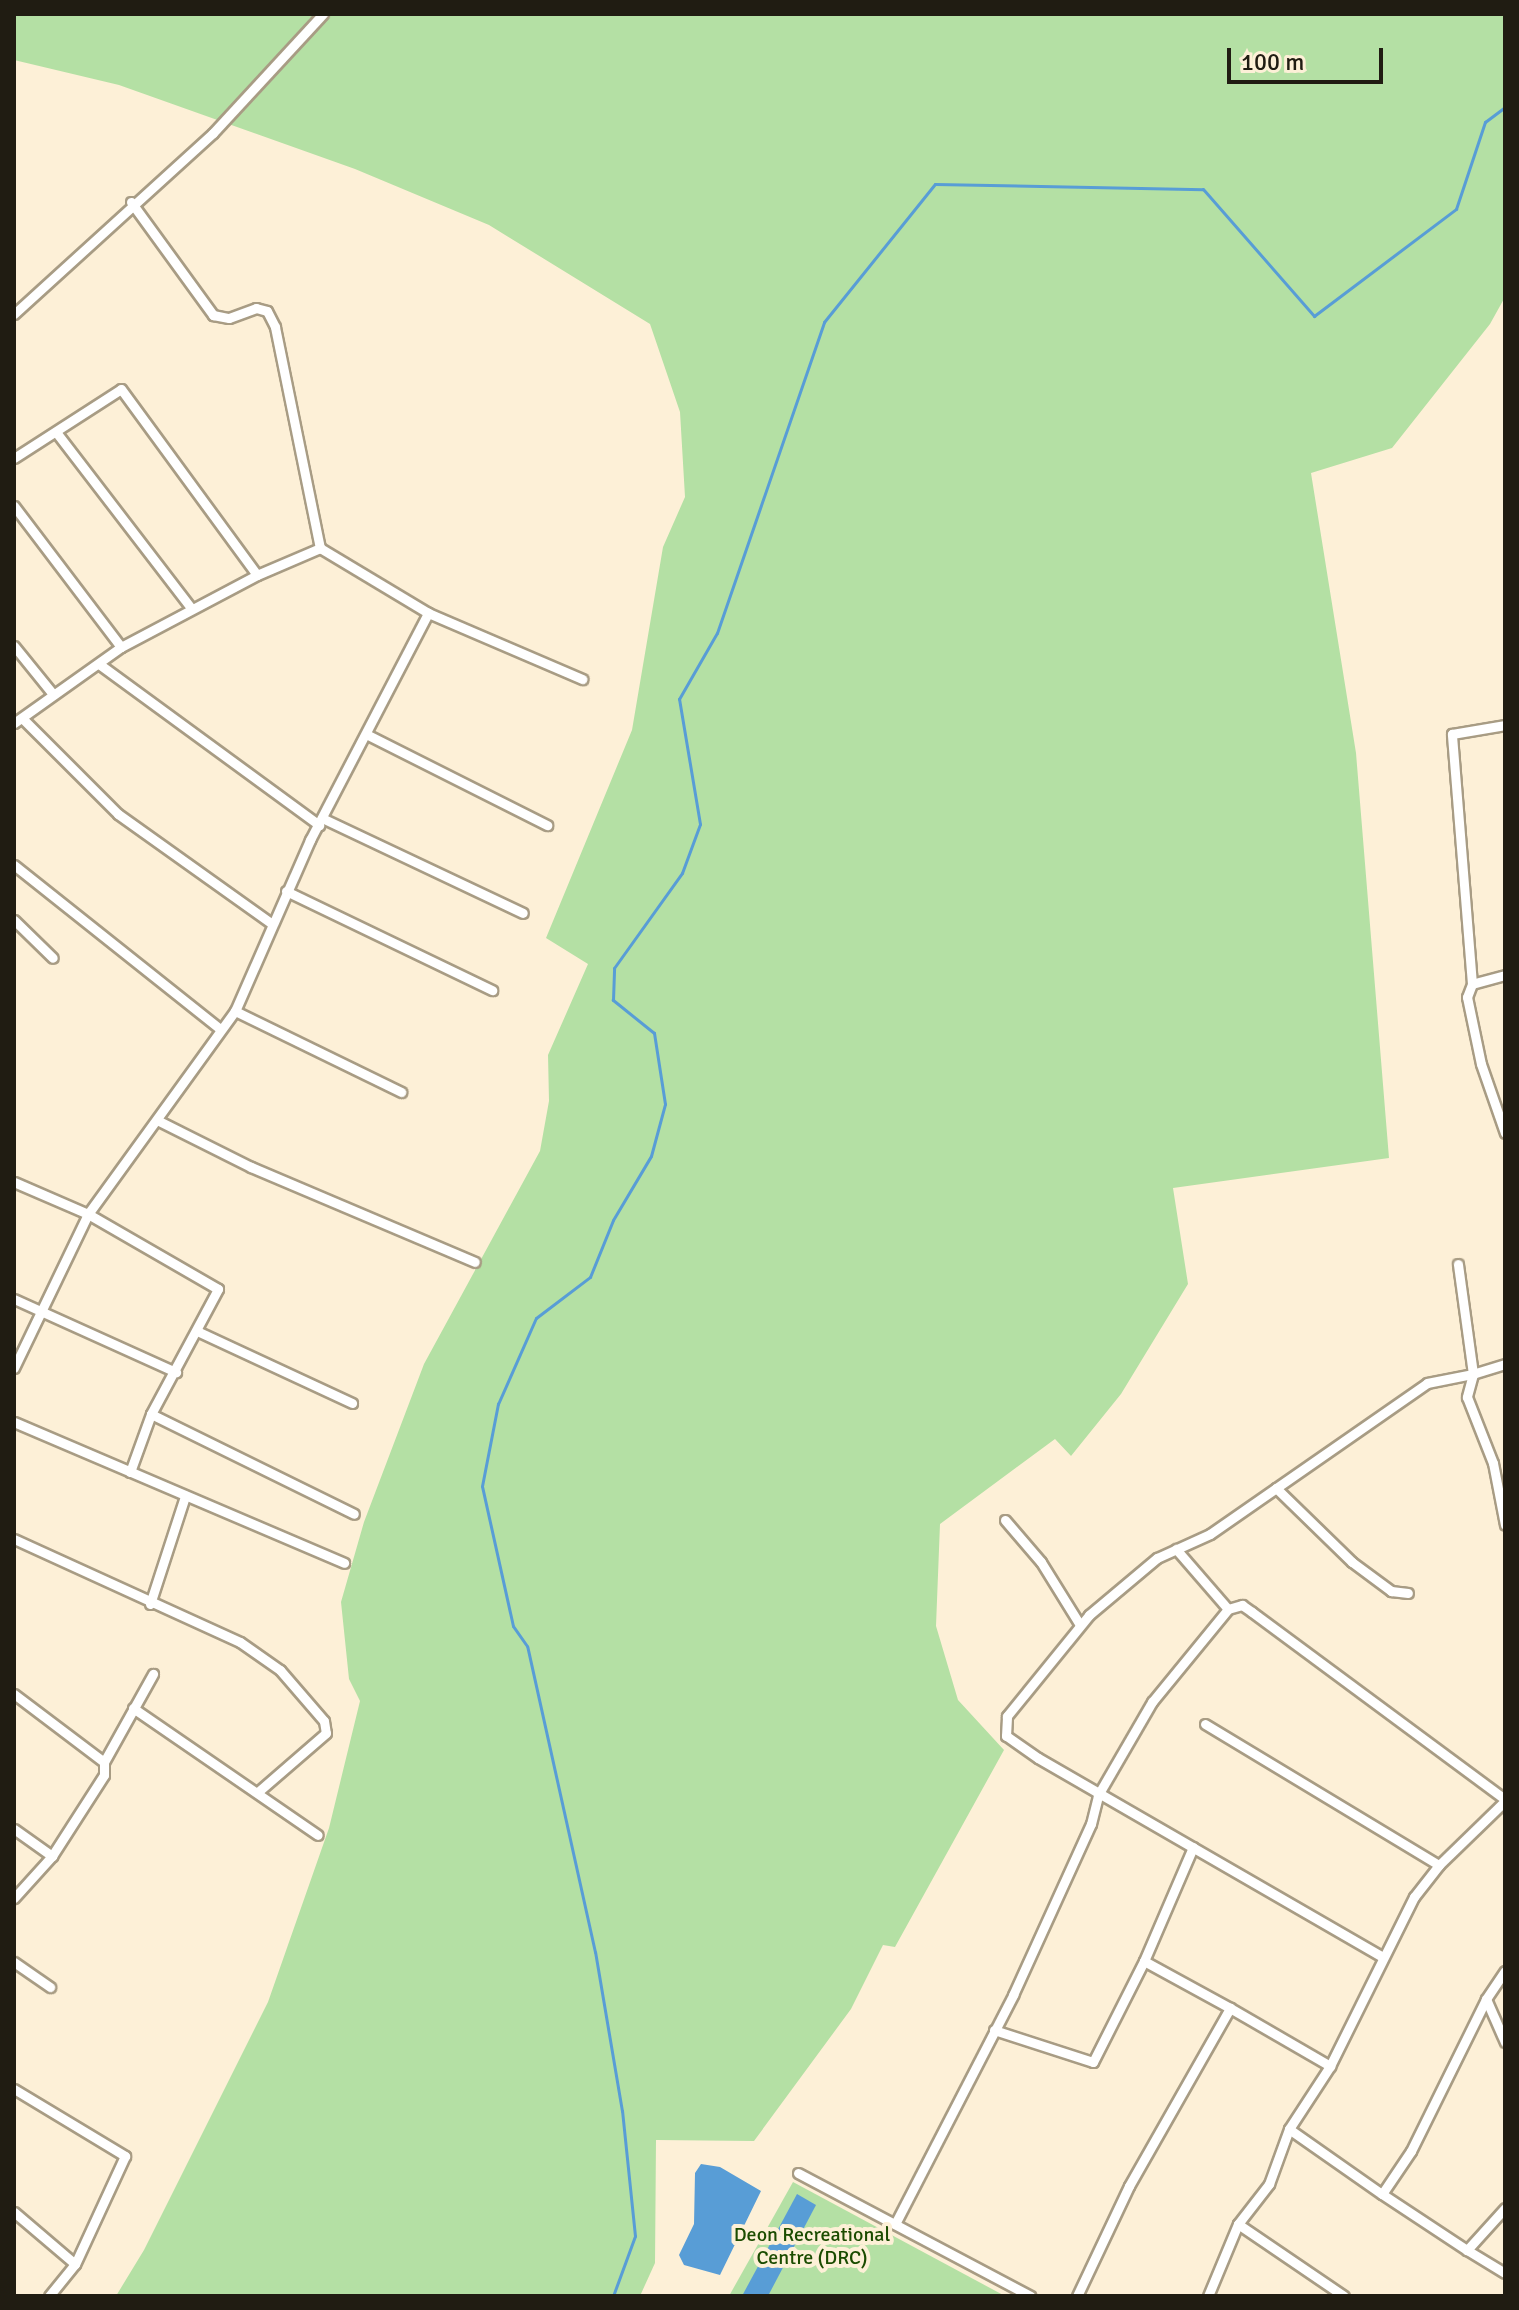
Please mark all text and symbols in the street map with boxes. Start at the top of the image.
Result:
scale bar [1231,32,1387,82]
text: 100 m [1241,47,1304,77]
park label: Deon Recreational Centre (DRC) [734,2223,890,2270]

